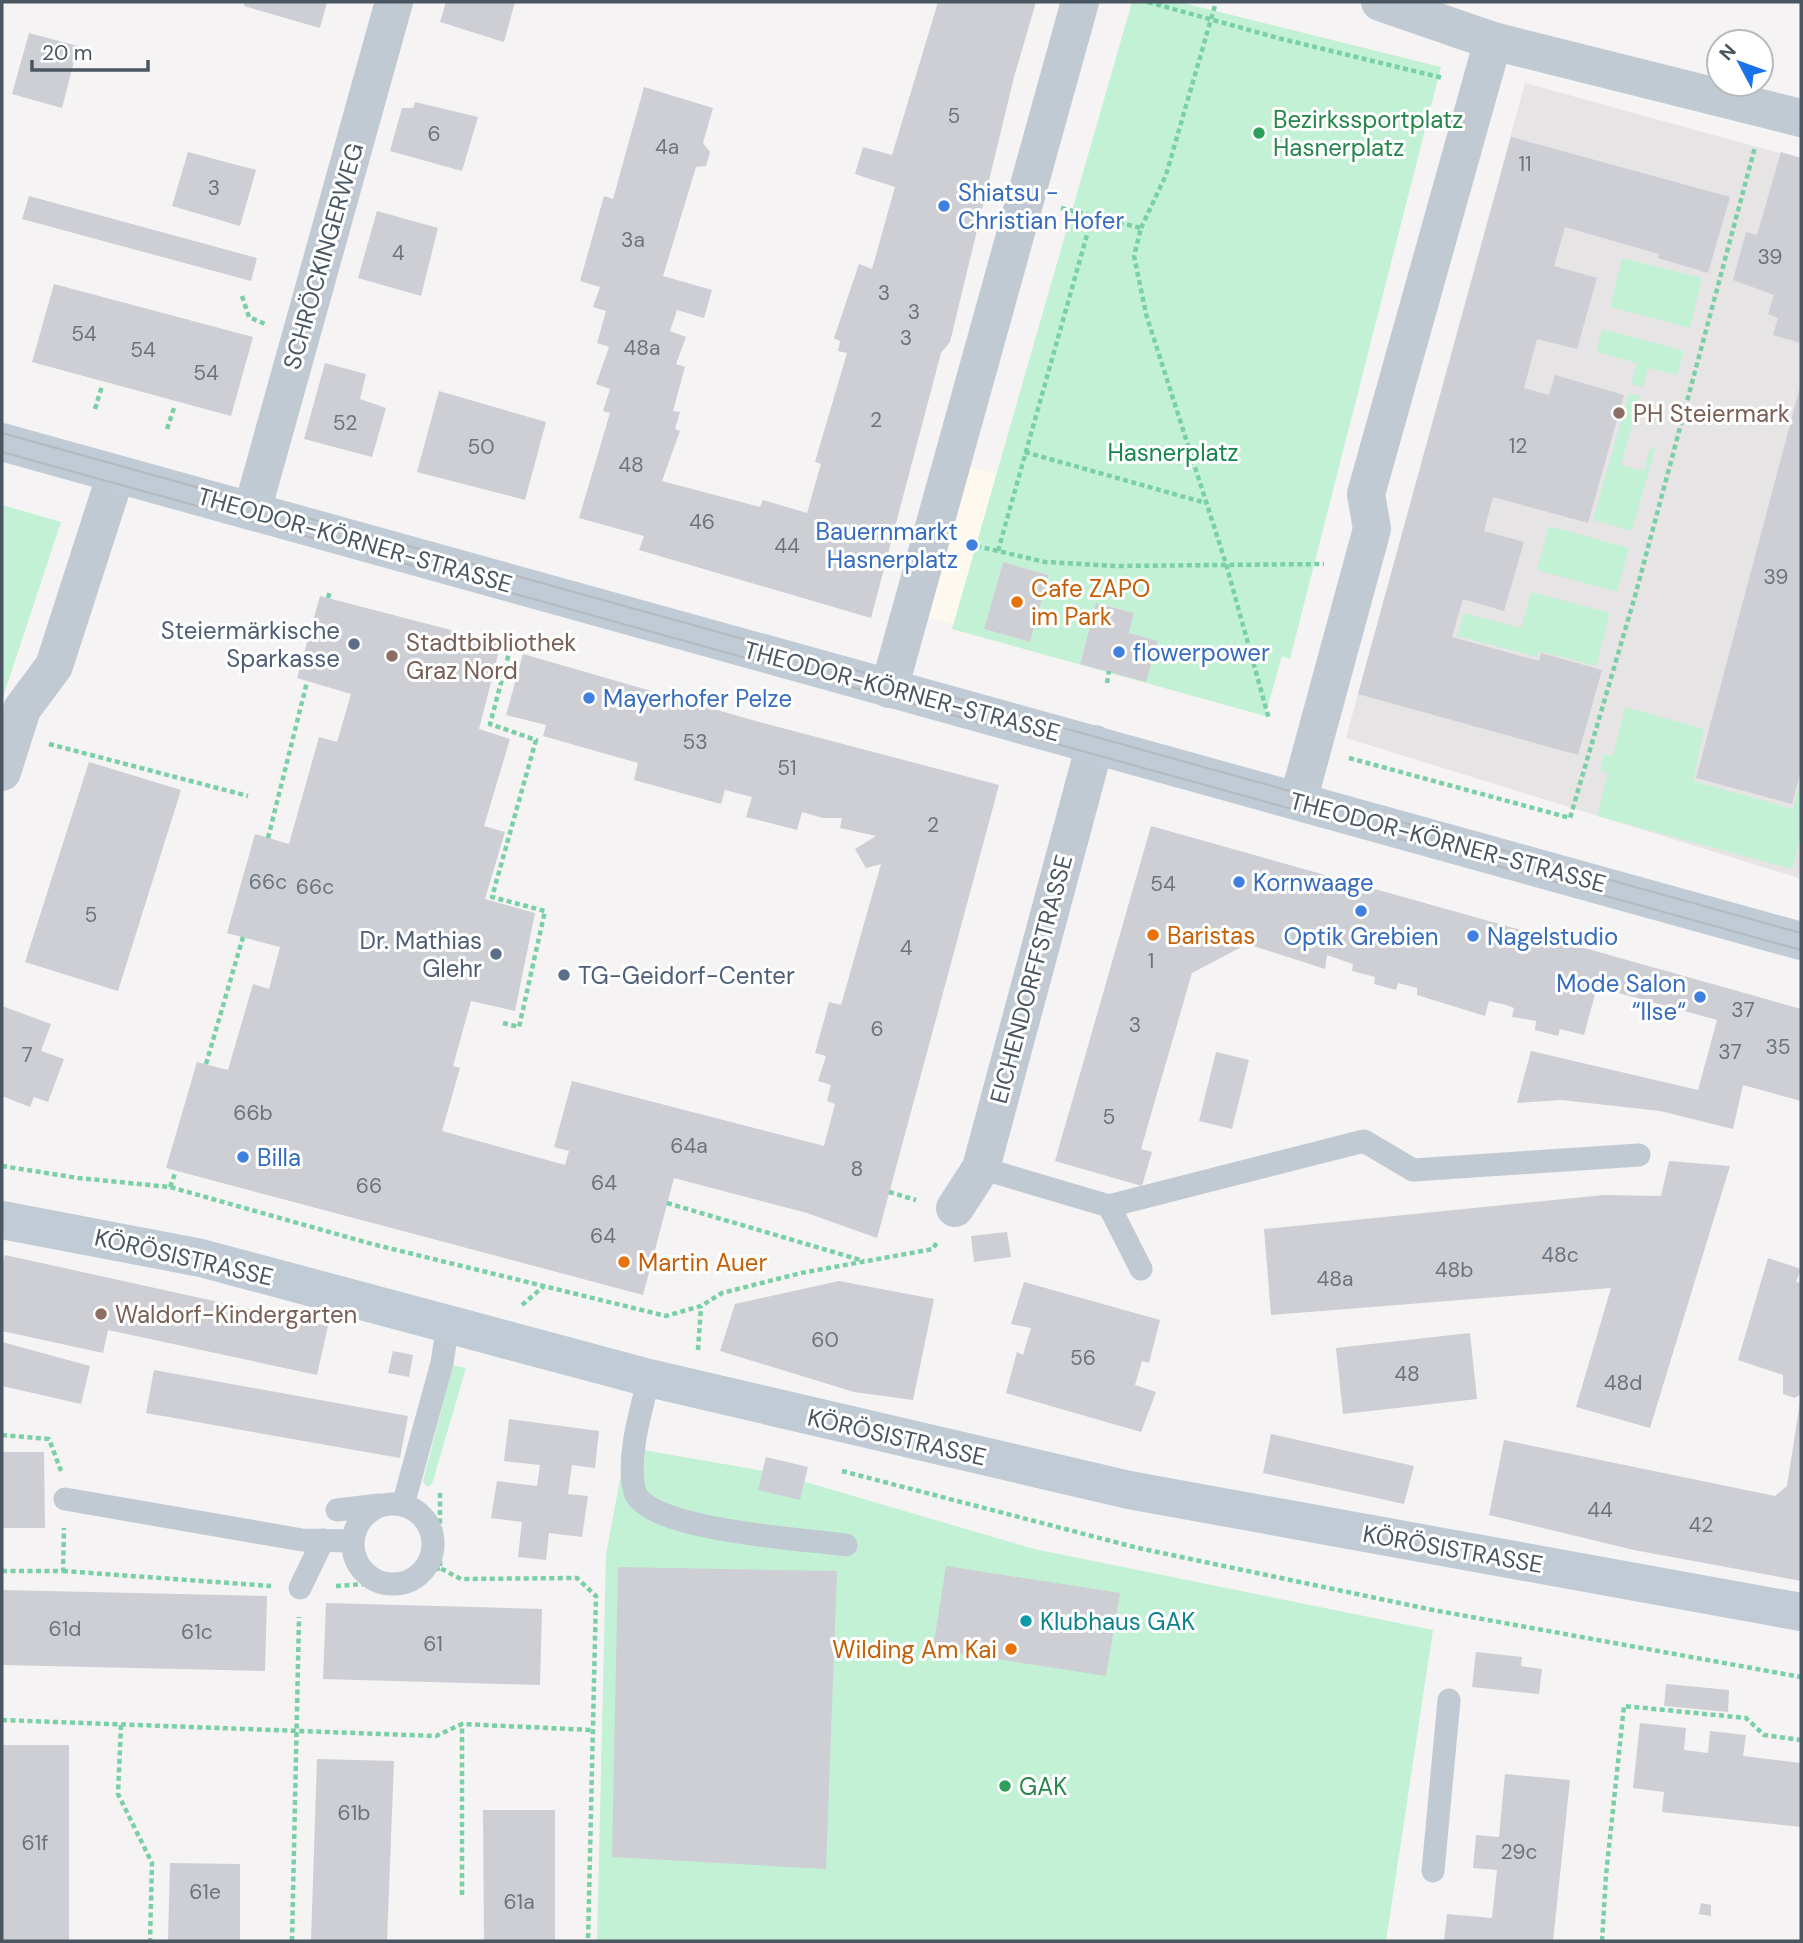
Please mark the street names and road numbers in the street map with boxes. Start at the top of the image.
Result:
street label: SCHRÖCKINGERWEG [276,139,370,373]
street label: THEODOR-KÖRNER-STRASSE [194,480,516,600]
street label: THEODOR-KÖRNER-STRASSE [740,634,1064,748]
street label: THEODOR-KÖRNER-STRASSE [1286,785,1610,899]
street label: EICHENDORFFSTRASSE [983,851,1079,1107]
street label: KÖRÖSISTRASSE [92,1221,276,1293]
street label: KÖRÖSISTRASSE [805,1401,989,1473]
street label: KÖRÖSISTRASSE [1360,1518,1546,1580]

